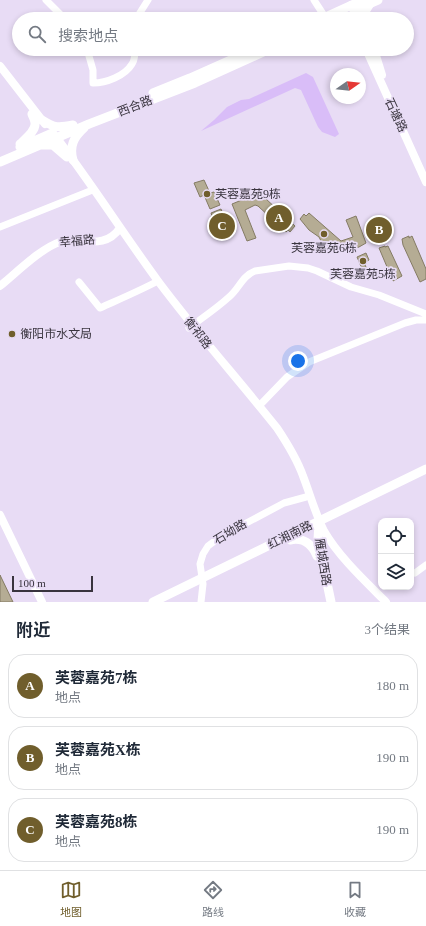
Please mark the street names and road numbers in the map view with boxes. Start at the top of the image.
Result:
street label: 西合路 [116,93,154,119]
street label: 石塘路 [382,96,410,134]
street label: 幸福路 [58,232,96,250]
street label: 衡祁路 [181,315,215,351]
street label: 石坳路 [211,517,249,547]
street label: 红湘南路 [265,518,315,552]
street label: 雁城西路 [312,537,334,587]

